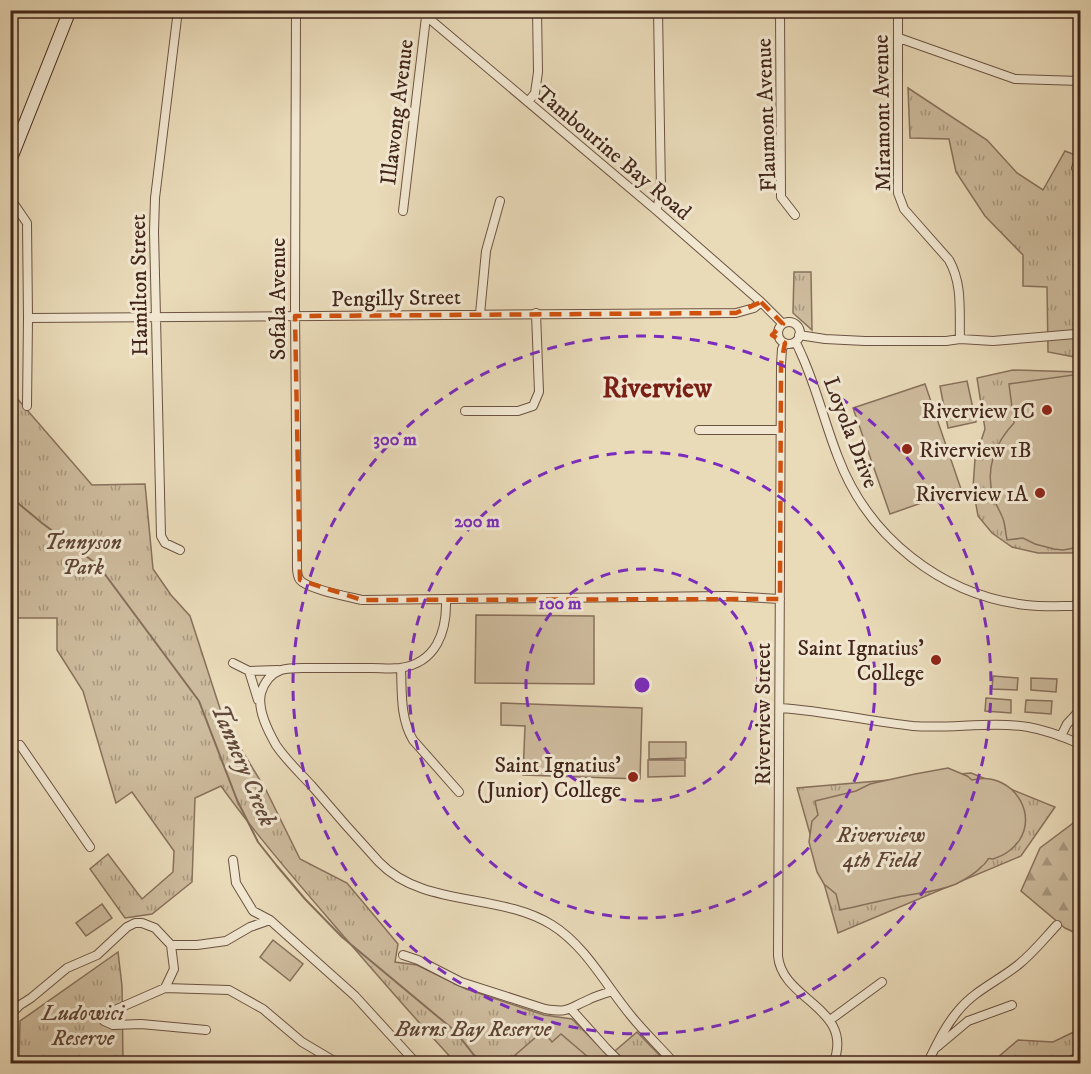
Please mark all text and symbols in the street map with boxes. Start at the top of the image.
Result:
street label: Miramont Avenue [868,34,897,192]
street label: Illawong Avenue [375,38,420,187]
street label: Flaumont Avenue [750,38,783,192]
street label: Tambourine Bay Road [530,80,696,226]
street label: Hamilton Street [125,213,154,356]
street label: Sofala Avenue [265,238,292,360]
street label: Pengilly Street [331,284,461,313]
district label: Riverview [602,371,713,406]
street label: Loyola Drive [817,373,884,492]
place label: Riverview 1C [922,398,1035,425]
marker: Riverview 1C [1040,403,1054,417]
text: 300 m [373,429,417,451]
place label: Riverview 1B [919,437,1032,464]
marker: Riverview 1B [900,442,914,456]
place label: Riverview 1A [915,481,1029,508]
marker: Riverview 1A [1033,486,1047,500]
text: 200 m [454,511,500,533]
park label: Tennyson Park [44,529,122,581]
text: 100 m [538,593,582,615]
place label: Saint Ignatius' College [797,635,924,687]
street label: Riverview Street [750,643,777,785]
marker: Saint Ignatius' College [929,653,943,667]
centre of rings [632,675,652,695]
water label: Tannery Creek [204,700,282,831]
place label: Saint Ignatius' (Junior) College [477,752,621,804]
marker: Saint Ignatius' (Junior) College [626,770,640,784]
park label: Riverview 4th Field [836,822,925,874]
park label: Ludowici Reserve [40,1000,125,1052]
park label: Burns Bay Reserve [394,1016,552,1043]

